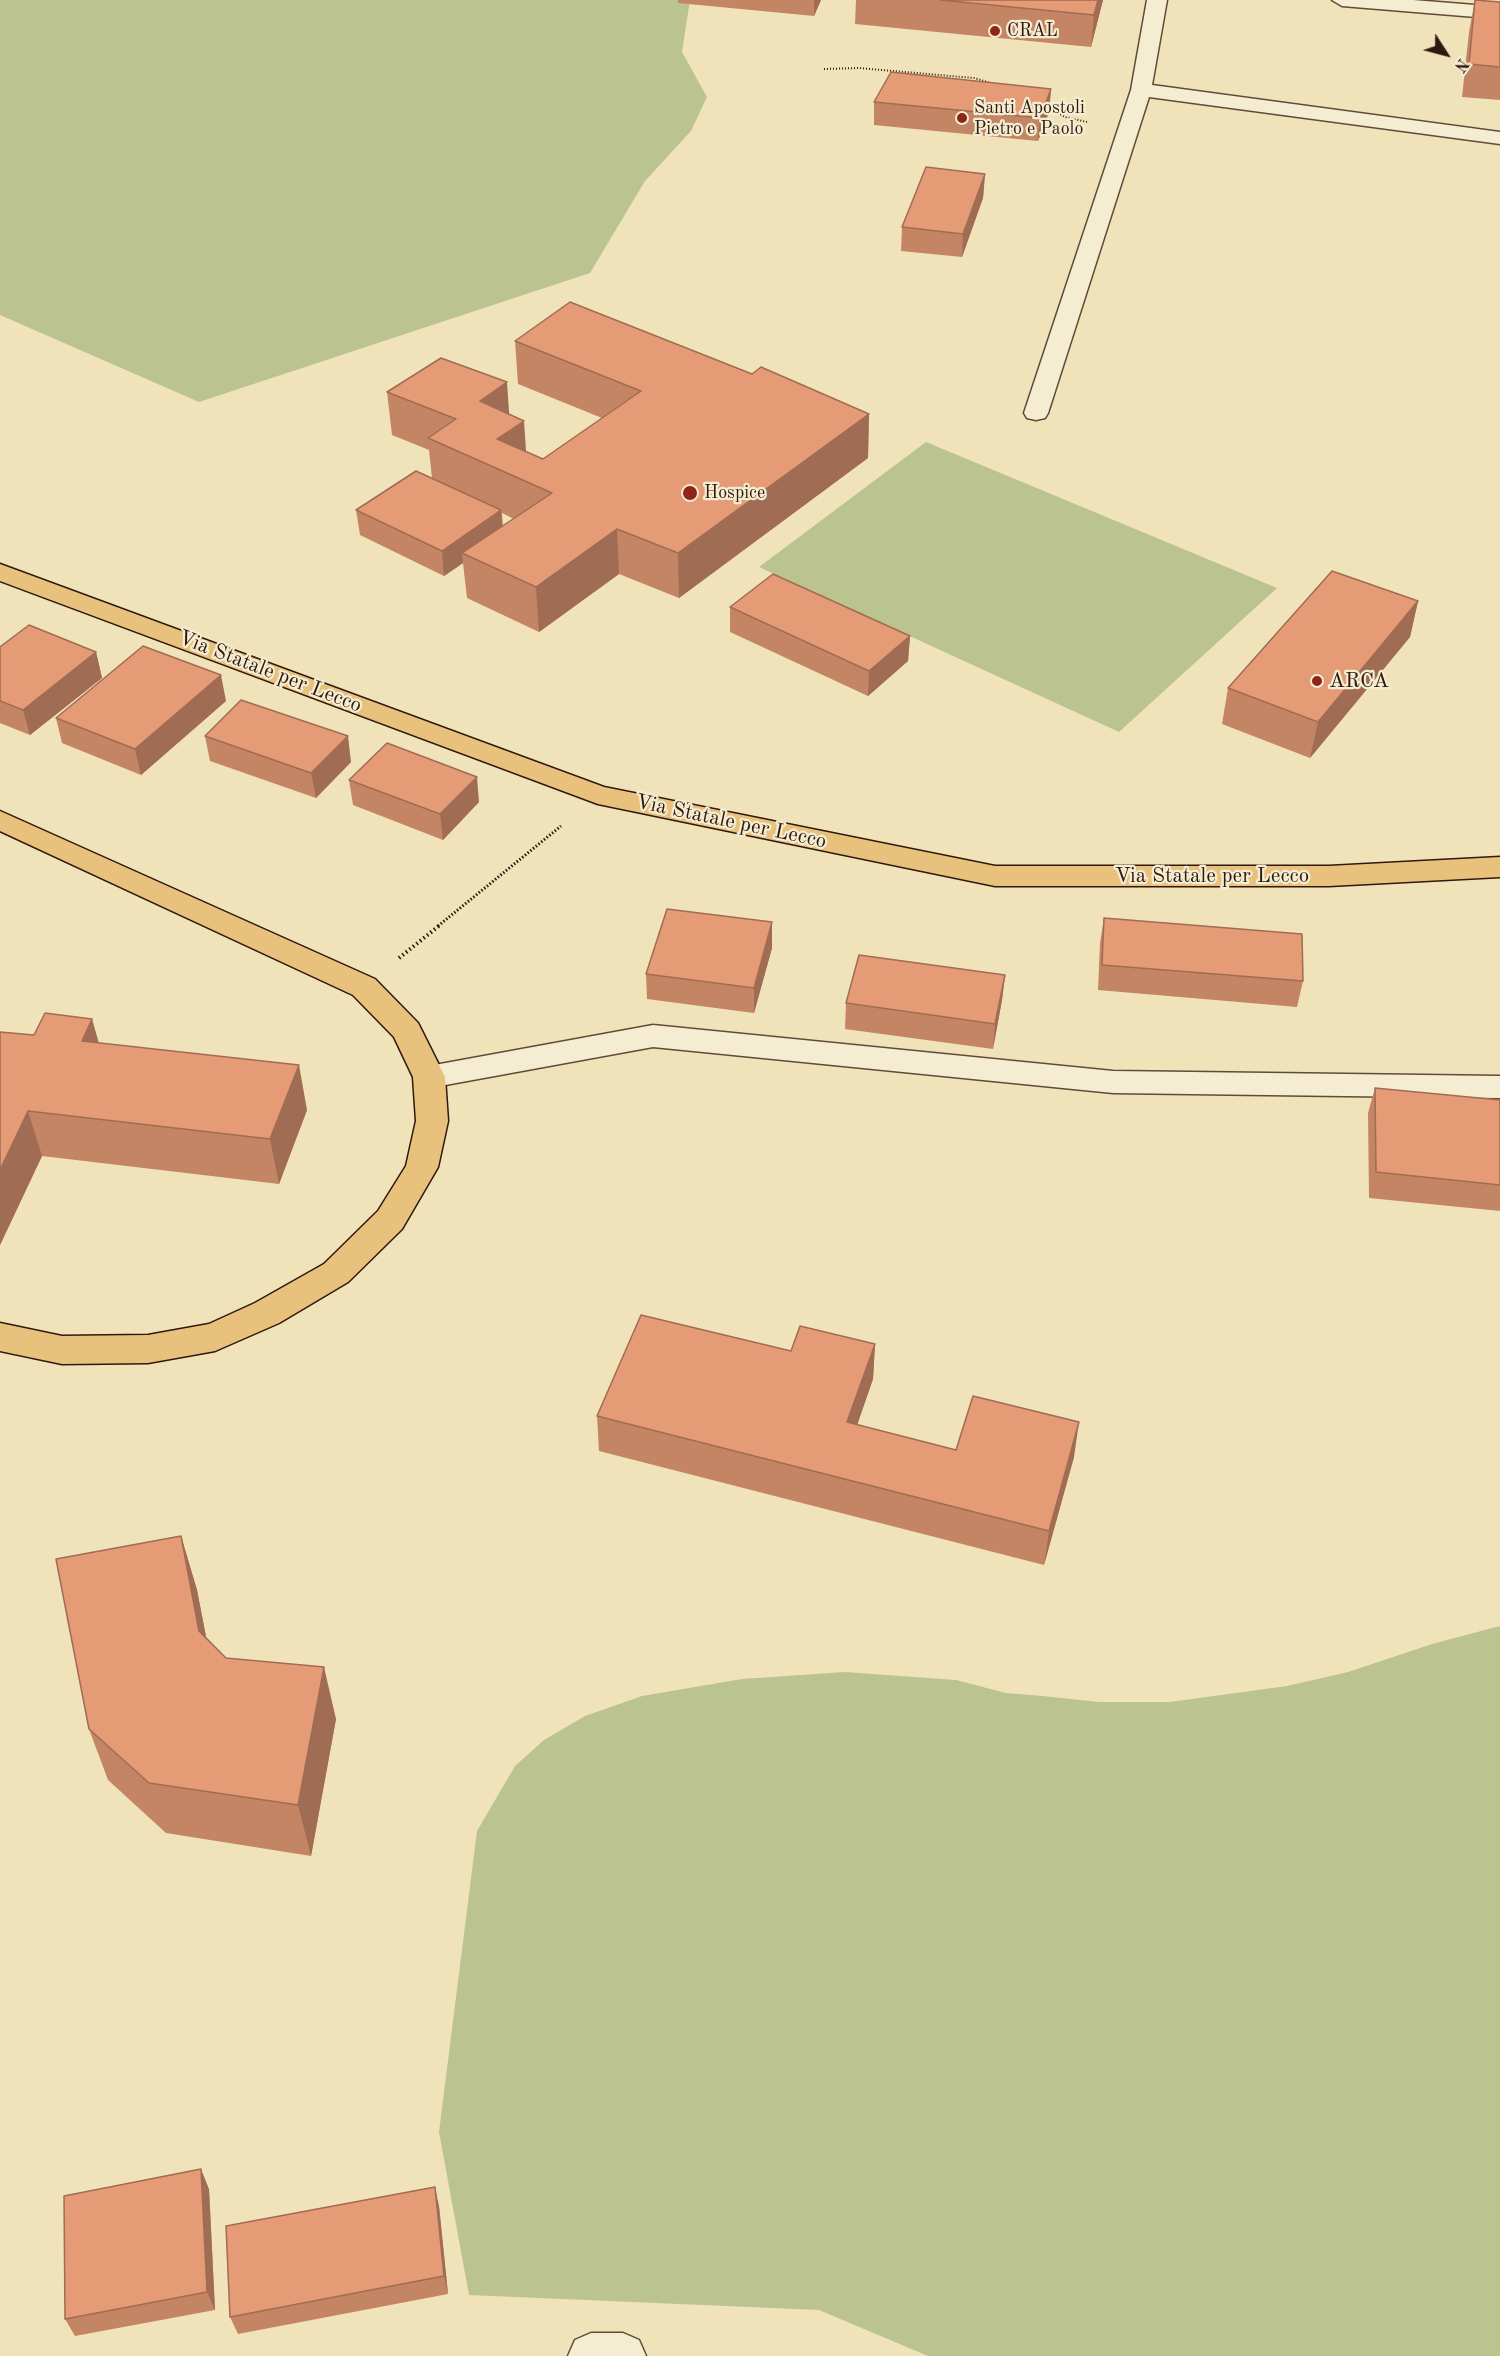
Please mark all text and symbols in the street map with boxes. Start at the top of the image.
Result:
place label: CRAL [1007,20,1058,42]
marker: CRAL [988,24,1002,38]
north arrow [1416,24,1476,84]
text: N [1450,55,1471,74]
place label: Santi Apostoli Pietro e Paolo [974,97,1085,140]
marker: Santi Apostoli Pietro e Paolo [955,111,969,125]
place label: Hospice [704,482,765,504]
marker: Hospice [681,484,699,502]
street label: Via Statale per Lecco [175,625,365,719]
place label: ARCA [1329,668,1389,694]
marker: ARCA [1310,674,1324,688]
street label: Via Statale per Lecco [633,789,829,855]
street label: Via Statale per Lecco [1115,863,1309,889]

